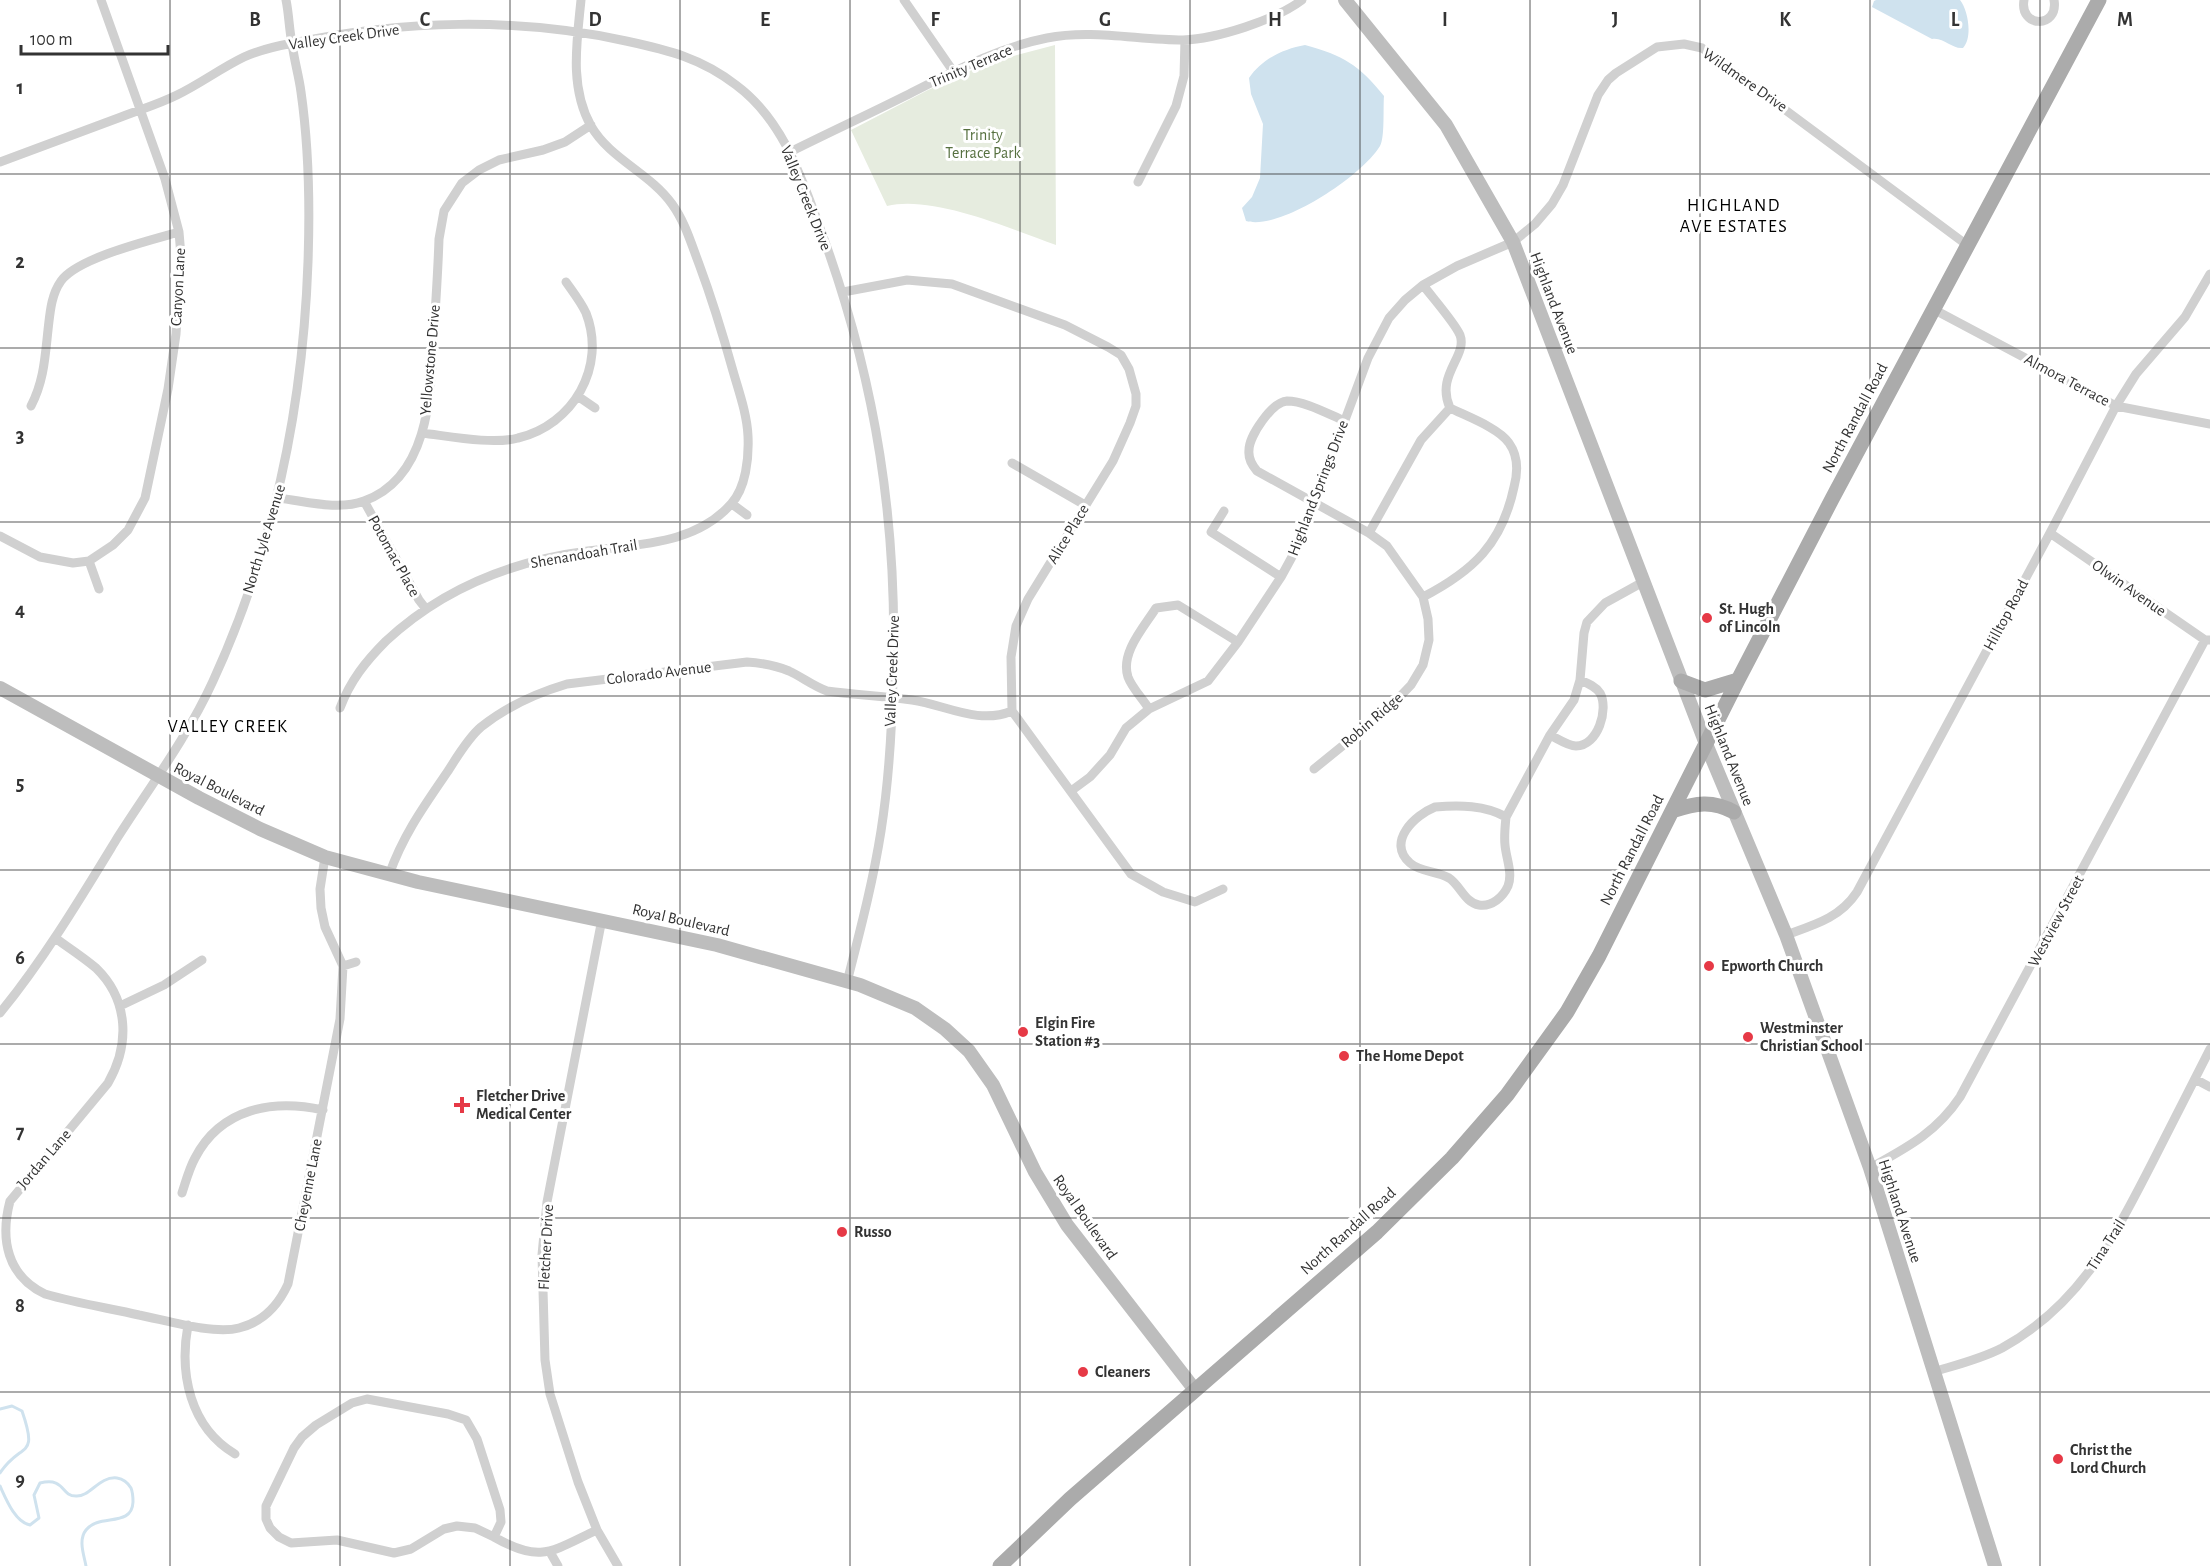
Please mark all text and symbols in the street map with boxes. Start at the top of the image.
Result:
text: B [249,10,261,30]
text: C [420,10,431,30]
text: D [588,10,602,30]
text: E [760,10,770,30]
text: F [930,10,940,30]
text: G [1099,10,1111,30]
text: H [1268,10,1282,30]
text: I [1442,10,1448,30]
text: J [1612,10,1618,30]
text: K [1779,10,1791,30]
text: L [1951,10,1960,30]
text: M [2117,10,2133,30]
scale bar [21,18,168,56]
street label: Valley Creek Drive [288,21,400,54]
text: 100 m [30,31,73,49]
street label: Trinity Terrace [927,41,1015,91]
street label: Wildmere Drive [1700,45,1790,115]
text: 1 [16,78,24,98]
park label: Trinity Terrace Park [945,127,1021,161]
street label: Valley Creek Drive [777,143,834,253]
district label: HIGHLAND AVE ESTATES [1680,197,1788,236]
street label: Canyon Lane [168,248,189,327]
street label: Highland Avenue [1527,250,1581,356]
text: 2 [15,252,25,272]
street label: Yellowstone Drive [417,304,443,416]
street label: Almora Terrace [2022,351,2112,409]
street label: North Randall Road [1819,361,1891,475]
street label: Highland Springs Drive [1285,418,1351,558]
text: 3 [16,426,24,446]
street label: North Lyle Avenue [240,483,289,596]
street label: Alice Place [1044,501,1092,567]
street label: Potomac Place [365,513,423,599]
street label: Shenandoah Trail [529,537,639,571]
street label: Olwin Avenue [2089,557,2169,619]
street label: Hilltop Road [1981,577,2031,653]
text: 4 [15,600,25,620]
place label: St. Hugh of Lincoln [1719,601,1781,635]
marker: St. Hugh of Lincoln [1700,611,1714,625]
street label: Valley Creek Drive [882,615,903,727]
street label: Colorado Avenue [606,659,712,687]
street label: Robin Ridge [1338,689,1406,751]
street label: Highland Avenue [1701,702,1757,808]
district label: VALLEY CREEK [168,718,288,736]
street label: Royal Boulevard [171,759,267,820]
text: 5 [16,774,24,794]
street label: North Randall Road [1597,792,1667,908]
street label: Westview Street [2025,873,2087,969]
street label: Royal Boulevard [631,901,731,940]
text: 6 [15,948,25,968]
place label: Epworth Church [1721,958,1823,974]
marker: Epworth Church [1702,959,1716,973]
place label: Elgin Fire Station #3 [1035,1015,1100,1049]
place label: Westminster Christian School [1760,1020,1863,1054]
marker: Elgin Fire Station #3 [1016,1025,1030,1039]
marker: Westminster Christian School [1741,1030,1755,1044]
place label: The Home Depot [1356,1048,1464,1064]
marker: The Home Depot [1337,1049,1351,1063]
place label: Fletcher Drive Medical Center [476,1088,572,1122]
marker: Fletcher Drive Medical Center [453,1096,471,1114]
text: 7 [16,1122,25,1142]
street label: Jordan Lane [14,1126,74,1192]
street label: Cheyenne Lane [291,1137,326,1233]
street label: Highland Avenue [1876,1157,1924,1265]
street label: Royal Boulevard [1049,1172,1120,1263]
street label: North Randall Road [1297,1184,1399,1278]
street label: Fletcher Drive [536,1204,556,1290]
street label: Tina Trail [2084,1217,2128,1273]
place label: Russo [854,1224,892,1240]
marker: Russo [835,1225,849,1239]
text: 8 [15,1296,25,1316]
place label: Cleaners [1095,1364,1150,1380]
marker: Cleaners [1076,1365,1090,1379]
place label: Christ the Lord Church [2070,1442,2146,1476]
marker: Christ the Lord Church [2051,1452,2065,1466]
text: 9 [15,1470,25,1490]

